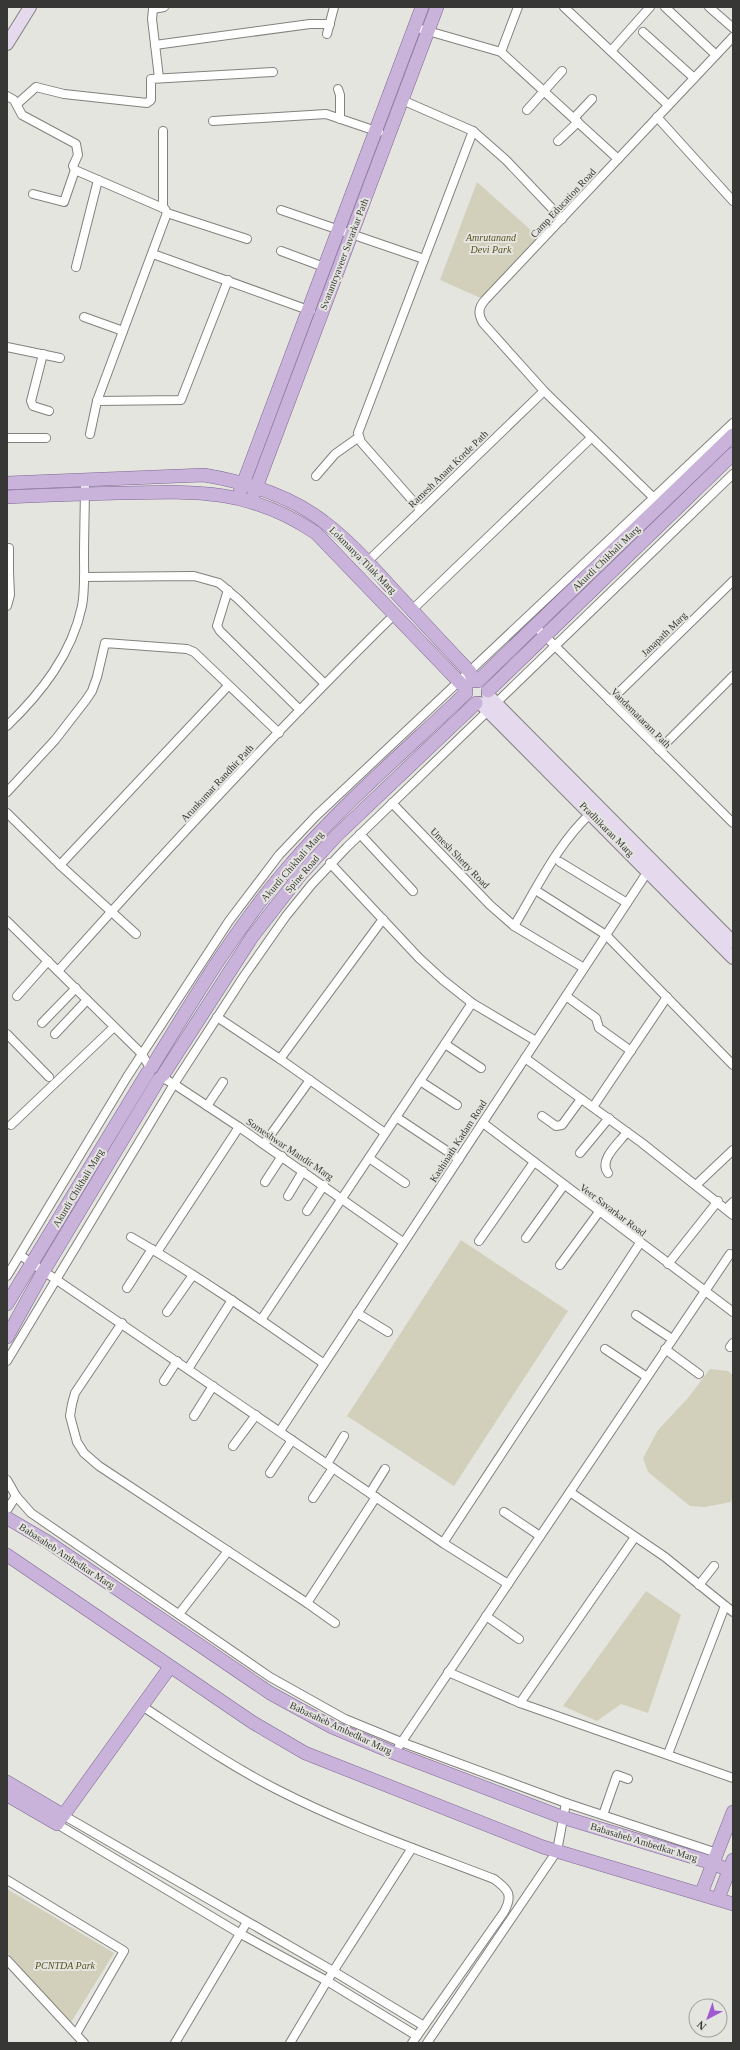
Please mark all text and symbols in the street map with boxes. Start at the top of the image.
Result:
street label: Camp Education Road [528,166,598,240]
street label: Svatantryaveer Savarkar Path [318,197,370,311]
park label: Amrutanand Devi Park [465,232,517,255]
street label: Ramesh Anant Korde Path [406,428,490,510]
street label: Akurdi Chikhali Marg [570,523,642,593]
street label: Lokmanya Tilak Marg [327,524,399,596]
street label: Janapath Marg [639,610,689,658]
street label: Vandemataram Path [609,686,673,750]
street label: Arunkumar Randhir Path [179,742,255,824]
street label: Pradhikaran Marg [578,800,636,858]
street label: Umesh Shetty Road [428,825,492,891]
street label: Akurdi Chikhali Marg [259,829,325,903]
street label: Spine Road [283,853,321,895]
street label: Kashinath Kadam Road [427,1098,489,1184]
street label: Someshwar Mandir Marg [244,1116,336,1182]
street label: Akurdi Chikhali Marg [50,1147,106,1229]
street label: Veer Savarkar Road [578,1182,648,1238]
street label: Babasaheb Ambedkar Marg [17,1521,117,1591]
street label: Babasaheb Ambedkar Marg [288,1699,394,1757]
street label: Babasaheb Ambedkar Marg [589,1820,699,1864]
park label: PCNTDA Park [34,1960,96,1971]
north arrow [688,1998,728,2038]
text: N [694,2018,708,2033]

